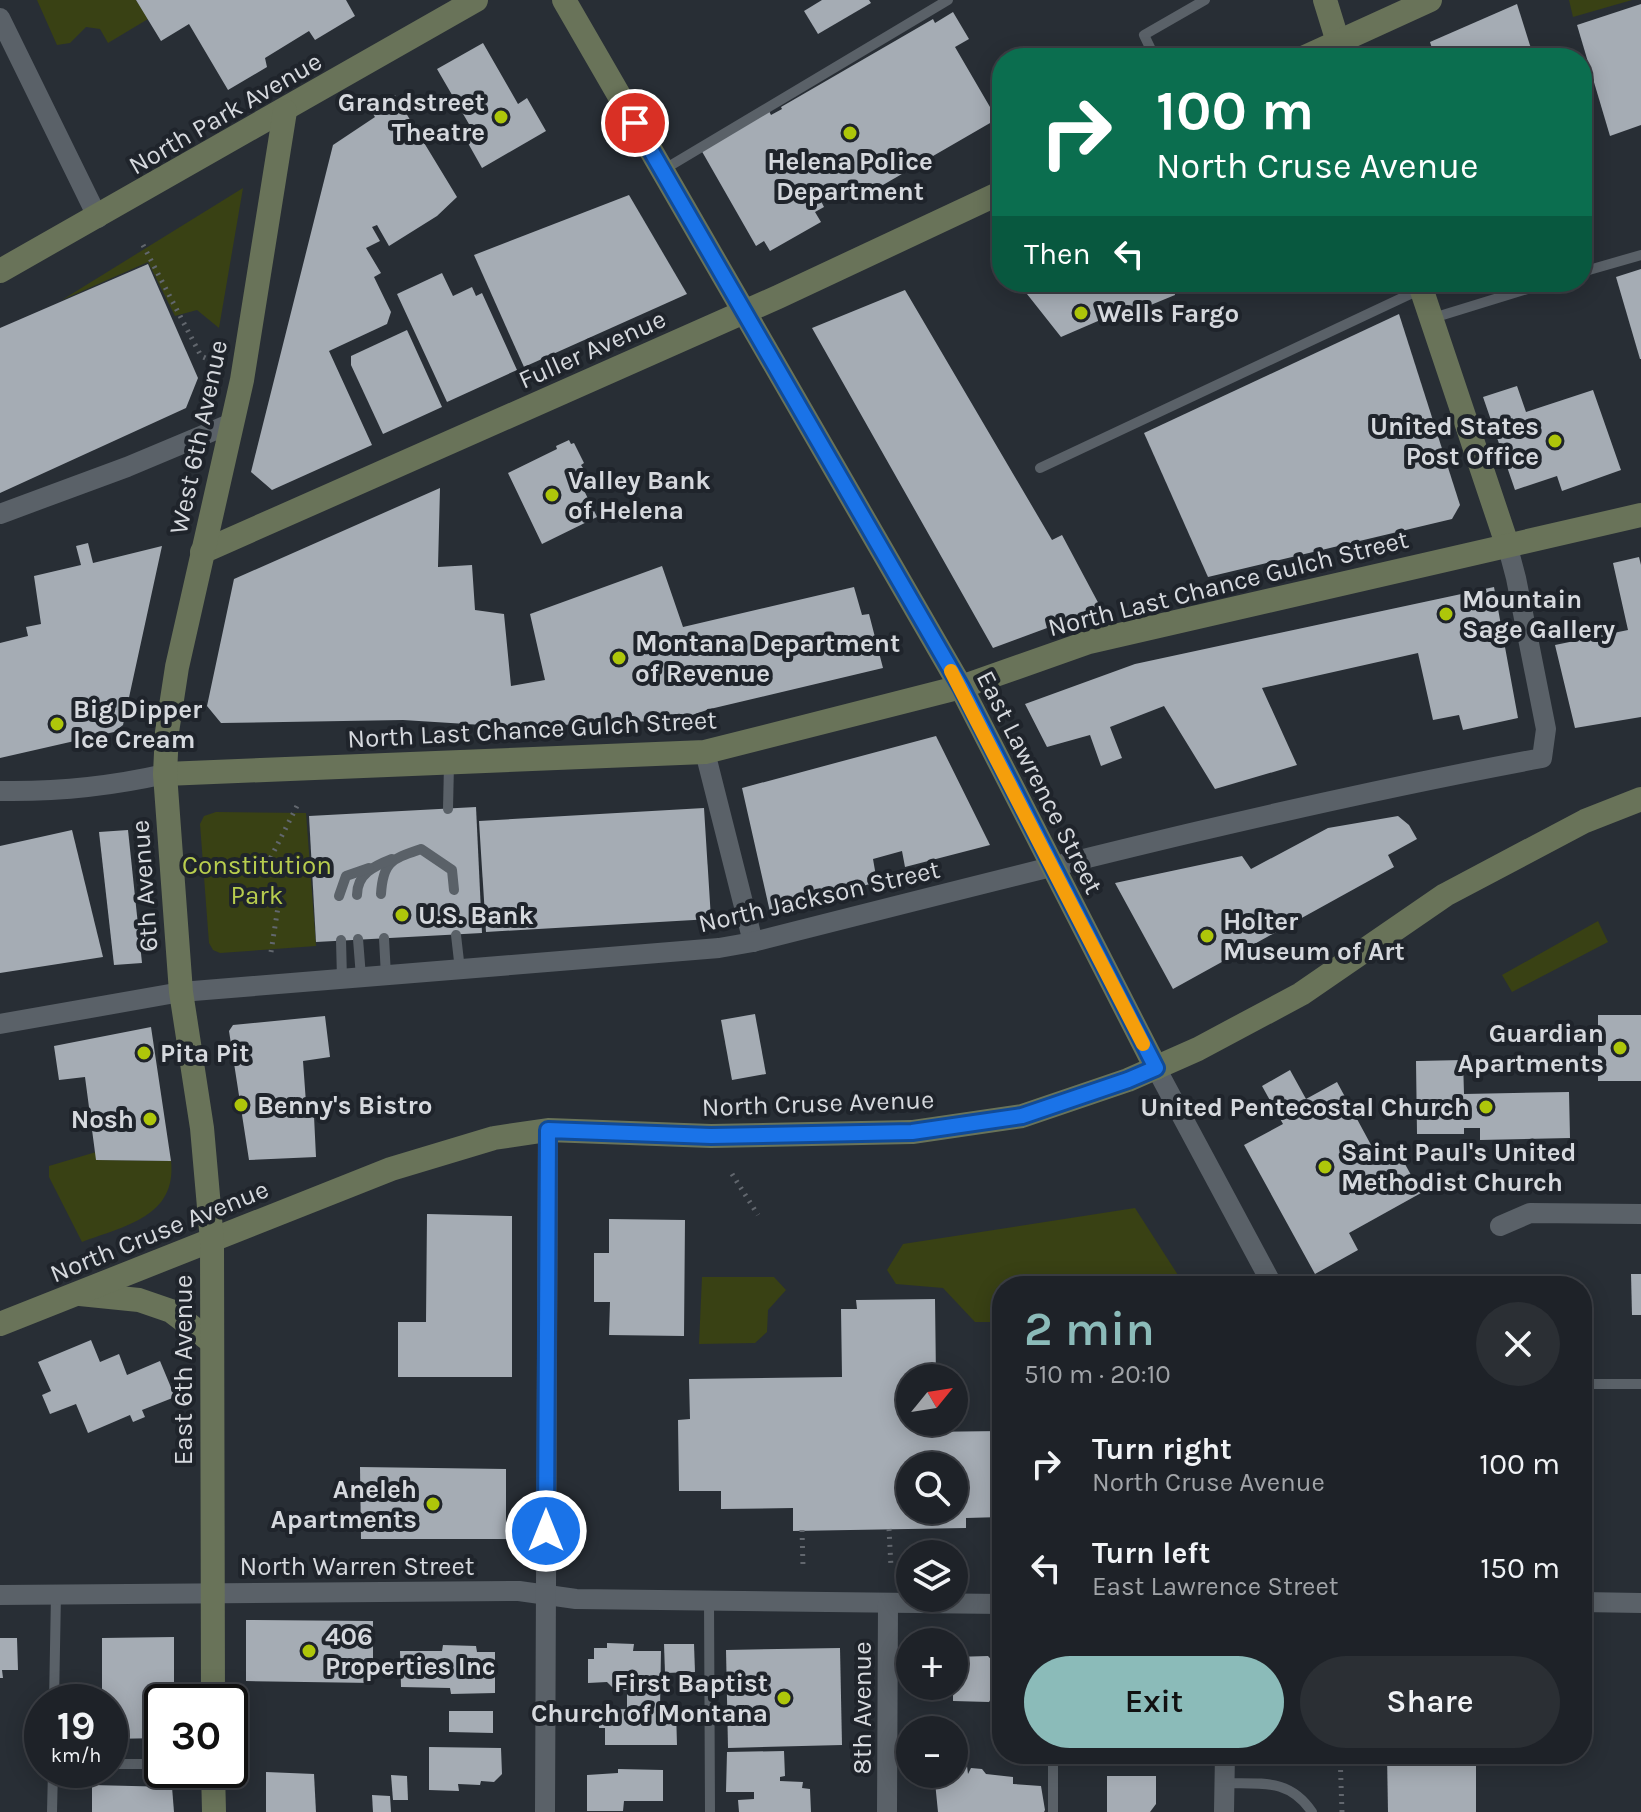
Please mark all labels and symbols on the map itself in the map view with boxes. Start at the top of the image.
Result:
street label: North Park Avenue [123,46,327,181]
place label: Grandstreet Theatre [338,87,485,148]
pin [601,89,669,157]
marker: Grandstreet Theatre [492,108,510,126]
marker: Helena Police Department [841,124,859,142]
place label: Helena Police Department [767,146,933,207]
place label: Wells Fargo [1097,298,1239,329]
street label: Fuller Avenue [514,303,671,396]
marker: Wells Fargo [1072,304,1090,322]
street label: West 6th Avenue [163,337,234,537]
place label: United States Post Office [1370,411,1539,472]
marker: United States Post Office [1546,432,1564,450]
place label: Valley Bank of Helena [568,465,711,526]
marker: Valley Bank of Helena [543,486,561,504]
street label: North Last Chance Gulch Street [1045,524,1412,643]
place label: Mountain Sage Gallery [1462,584,1615,645]
marker: Mountain Sage Gallery [1437,605,1455,623]
place label: Montana Department of Revenue [635,628,900,689]
marker: Montana Department of Revenue [610,649,628,667]
street label: East Lawrence Street [970,665,1109,899]
place label: Big Dipper Ice Cream [73,694,203,755]
street label: North Last Chance Gulch Street [346,704,718,755]
marker: Big Dipper Ice Cream [48,715,66,733]
street label: 6th Avenue [124,819,165,953]
park label: Constitution Park [182,850,332,911]
street label: North Jackson Street [695,854,943,939]
place label: U.S. Bank [418,900,534,931]
marker: U.S. Bank [393,906,411,924]
place label: Holter Museum of Art [1223,906,1405,967]
marker: Holter Museum of Art [1198,927,1216,945]
place label: Guardian Apartments [1458,1018,1604,1079]
place label: Pita Pit [160,1038,250,1069]
marker: Guardian Apartments [1611,1039,1629,1057]
marker: Pita Pit [135,1044,153,1062]
street label: North Cruse Avenue [701,1084,935,1123]
place label: Benny's Bistro [257,1090,432,1121]
place label: United Pentecostal Church [1140,1092,1470,1123]
marker: Benny's Bistro [232,1096,250,1114]
marker: United Pentecostal Church [1477,1098,1495,1116]
place label: Nosh [71,1104,134,1135]
marker: Nosh [141,1110,159,1128]
place label: Saint Paul's United Methodist Church [1341,1137,1577,1198]
marker: Saint Paul's United Methodist Church [1316,1158,1334,1176]
street label: North Cruse Avenue [45,1173,273,1289]
street label: East 6th Avenue [168,1275,199,1465]
north arrow [896,1364,968,1436]
place label: Aneleh Apartments [271,1474,417,1535]
position arrow [504,1489,588,1573]
marker: Aneleh Apartments [424,1495,442,1513]
street label: North Warren Street [239,1551,475,1582]
place label: 406 Properties Inc [325,1621,496,1682]
street label: 8th Avenue [847,1641,878,1775]
marker: 406 Properties Inc [300,1642,318,1660]
place label: First Baptist Church of Montana [531,1668,768,1729]
speed limit sign: 30 [144,1684,248,1788]
marker: First Baptist Church of Montana [775,1689,793,1707]

